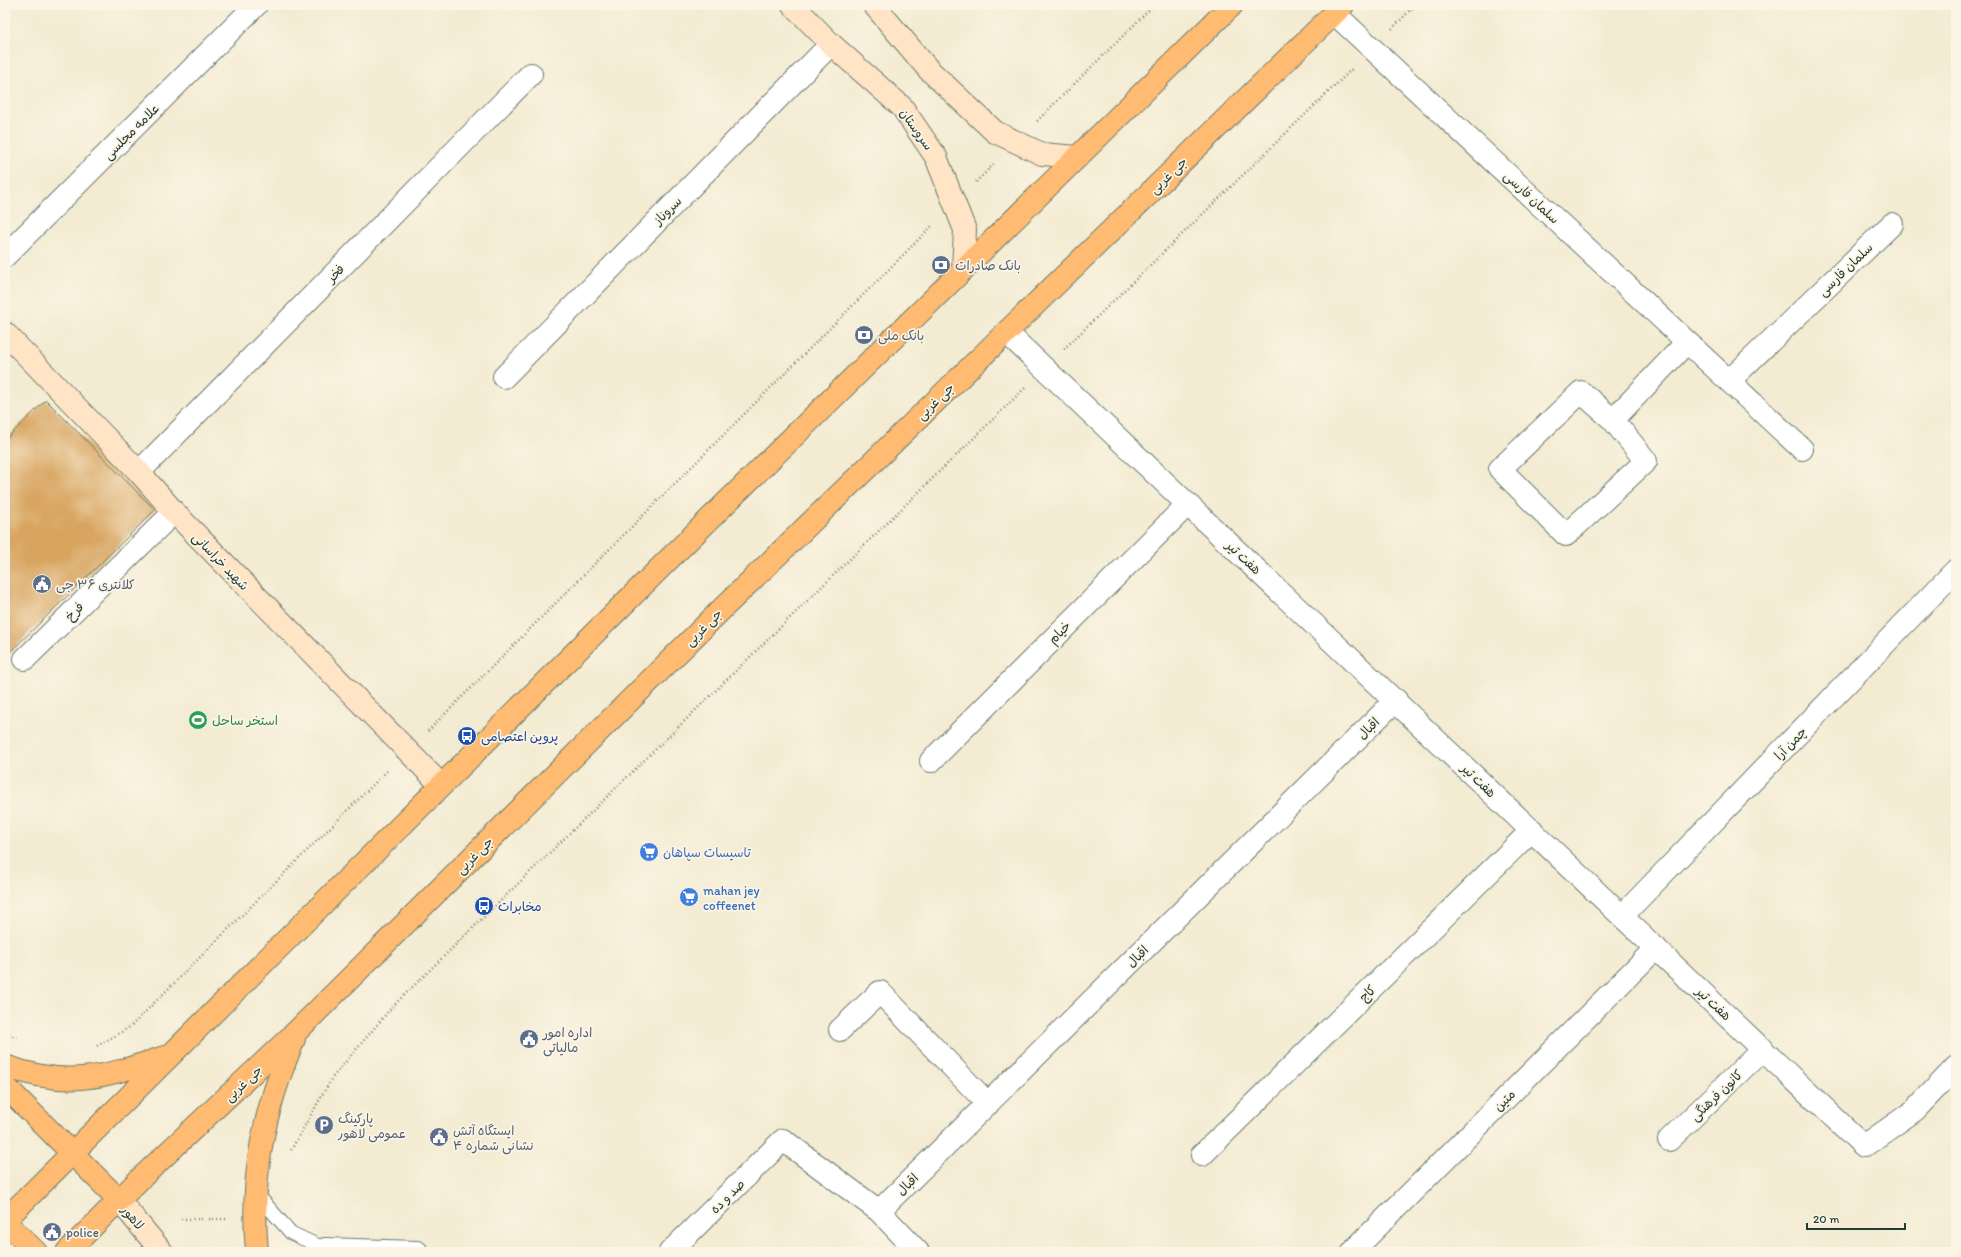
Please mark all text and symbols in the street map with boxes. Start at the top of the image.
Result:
street label: علامه مجلسی [100,100,164,164]
street label: سروستان [896,106,936,154]
street label: جی غربی [1146,154,1192,198]
street label: سلمان فارسی [1500,168,1562,228]
street label: سروناز [649,193,685,229]
street label: سلمان فارسی [1815,240,1877,301]
bank icon: بانک صادرات [930,254,952,276]
place label: بانک صادرات [955,258,1021,274]
street label: فخر [323,261,347,286]
bank icon: بانک ملی [853,324,875,346]
place label: بانک ملی [878,328,924,345]
street label: جی غربی [913,380,959,424]
street label: شهید خراسانی [188,529,252,595]
street label: هفت تیر [1222,537,1264,578]
public building icon: کلانتری ۳۶ جی [31,573,53,595]
place label: کلانتری ۳۶ جی [56,577,135,594]
street label: فرخ [62,599,88,625]
street label: جی غربی [682,606,727,650]
street label: خیام [1045,618,1076,649]
sports icon: استخر ساحل [187,709,209,731]
place label: استخر ساحل [212,713,278,728]
street label: اقبال [1354,714,1383,743]
street label: چمن آرا [1771,724,1810,764]
bus stop icon: پروین اعتصامی [456,725,478,747]
place label: پروین اعتصامی [481,729,558,746]
street label: هفت تیر [1457,760,1499,801]
street label: جی غربی [453,834,498,878]
supermarket icon: تاسیسات سپاهان [638,841,660,863]
place label: تاسیسات سپاهان [663,845,751,861]
place label: mahan jey coffeenet [703,883,760,913]
supermarket icon: mahan jey coffeenet [678,886,700,908]
bus stop icon: مخابرات [473,895,495,917]
place label: مخابرات [498,899,542,915]
street label: اقبال [1123,942,1152,971]
street label: کاج [1356,982,1380,1006]
street label: هفت تیر [1692,983,1734,1024]
place label: اداره امور مالیاتی [542,1025,592,1057]
public building icon: اداره امور مالیاتی [518,1028,540,1050]
street label: جی غربی [221,1062,267,1106]
street label: کانون فرهنگی [1687,1066,1747,1125]
street label: متین [1491,1087,1519,1115]
place label: پارکینگ عمومی لاهور [337,1111,407,1143]
parking icon: پارکینگ عمومی لاهور [313,1114,335,1136]
place label: ایستگاه آتش نشانی شماره ۴ [453,1123,533,1155]
public building icon: ایستگاه آتش نشانی شماره ۴ [428,1126,450,1148]
street label: اقبال [893,1170,922,1199]
street label: صد و ده [707,1176,748,1217]
street label: لاهور [117,1201,147,1233]
scale bar [1807,1205,1905,1231]
text: 20 m [1813,1212,1840,1226]
public building icon: police [41,1221,63,1243]
place label: police [66,1225,99,1240]

